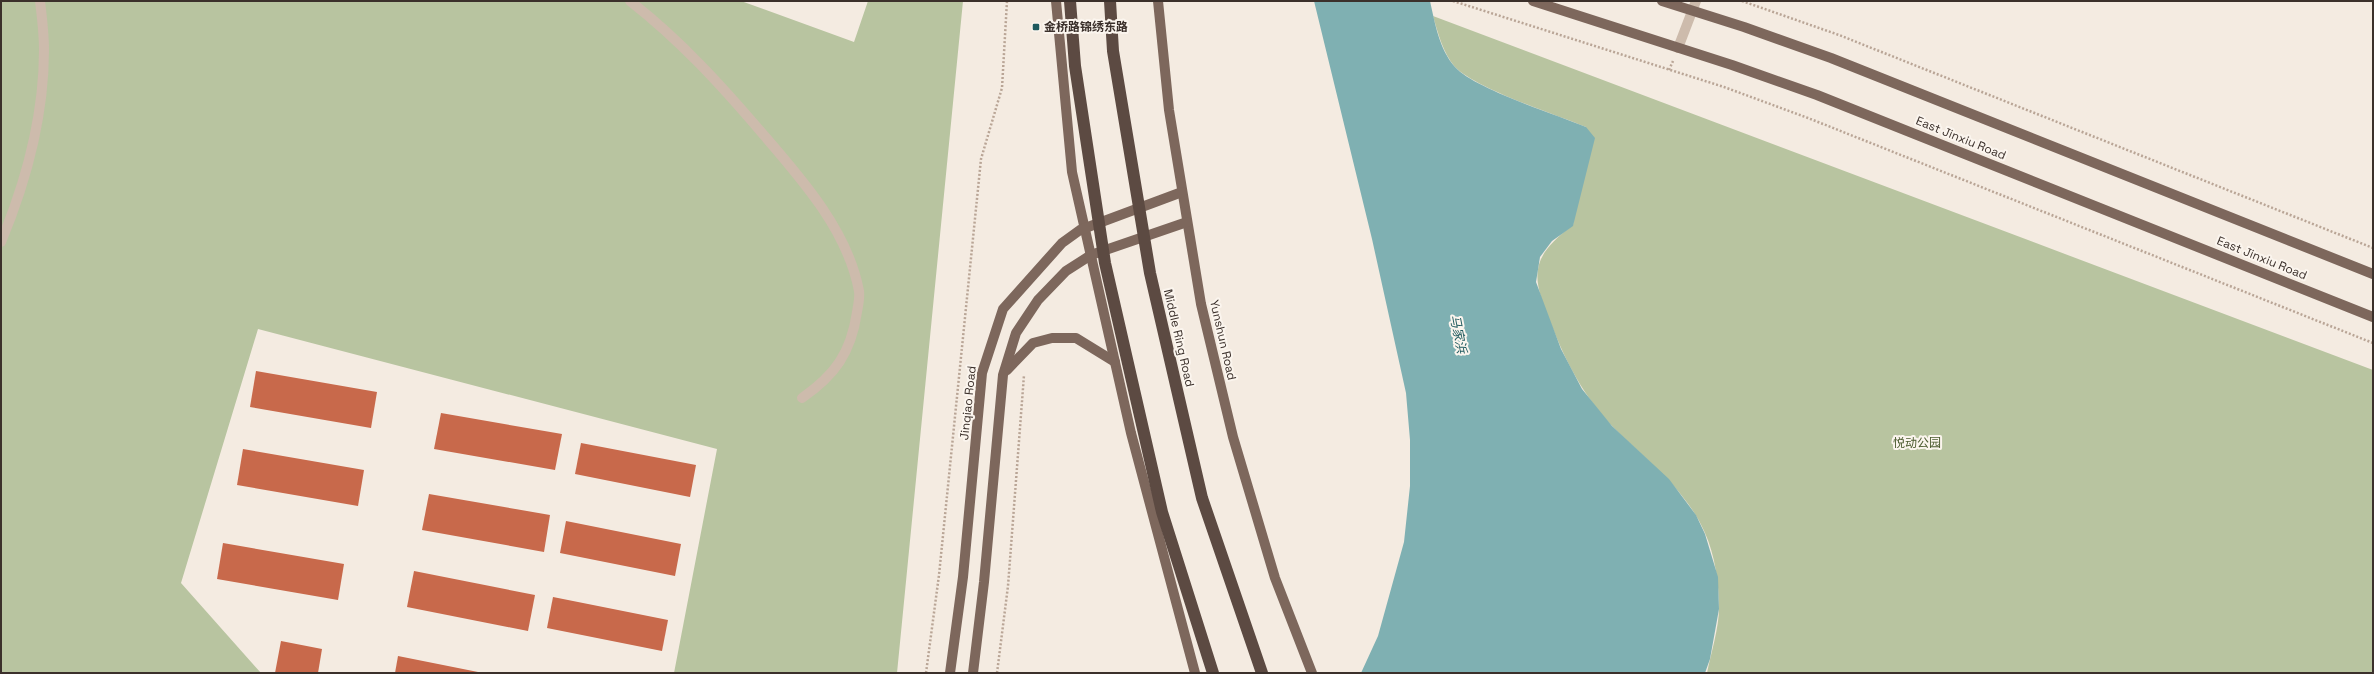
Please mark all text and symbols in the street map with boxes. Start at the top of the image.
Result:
place label: 金桥路锦绣东路 [1044,19,1128,35]
marker: 金桥路锦绣东路 [1031,22,1041,32]
street label: East Jinxiu Road [1914,113,2008,163]
street label: East Jinxiu Road [2215,233,2309,283]
street label: Middle Ring Road [1160,287,1198,389]
street label: Yunshun Road [1206,298,1240,382]
water label: 马家浜 [1446,313,1471,356]
street label: Jinqiao Road [956,365,980,441]
park label: 悦动公园 [1893,435,1941,451]

